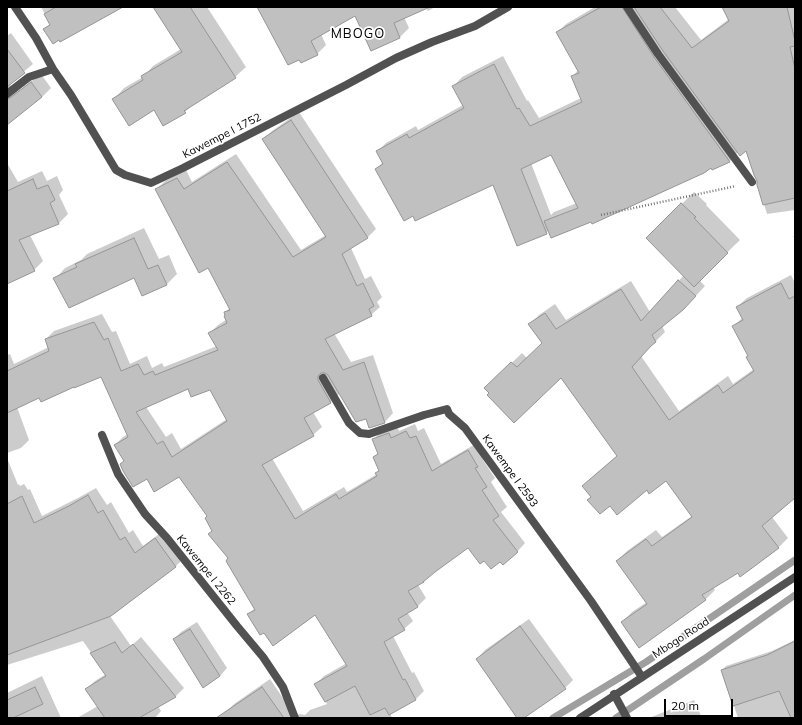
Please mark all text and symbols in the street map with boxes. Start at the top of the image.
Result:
district label: MBOGO [331,26,385,42]
street label: Kawempe I 1752 [181,111,263,161]
street label: Kawempe I 2593 [479,432,541,510]
street label: Kawempe I 2262 [174,532,238,608]
street label: Mbogo Road [650,615,712,661]
scale bar [666,691,735,717]
text: 20 m [671,698,699,713]

